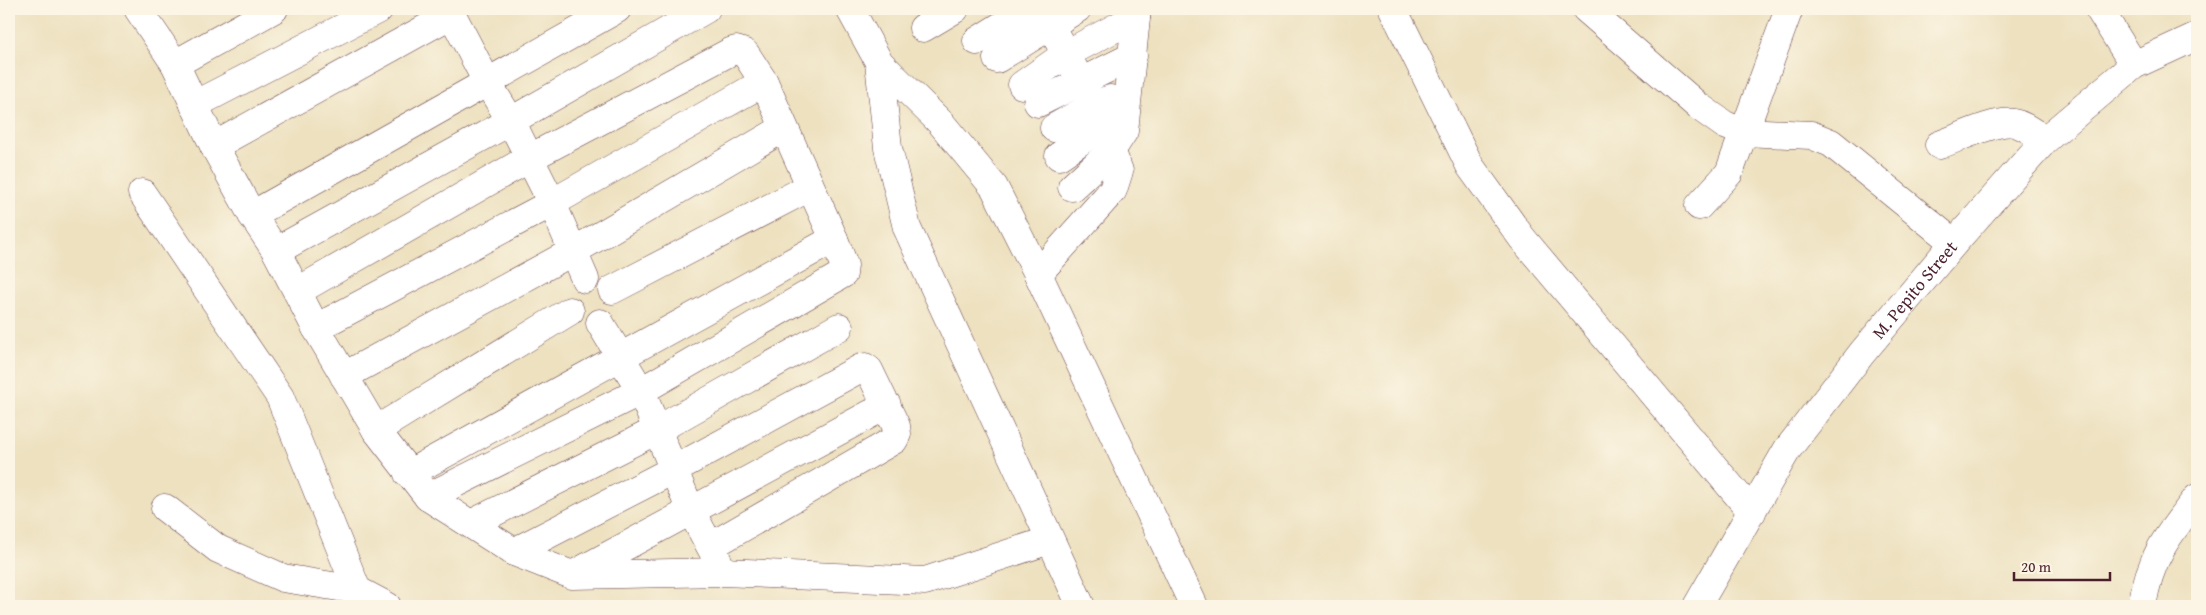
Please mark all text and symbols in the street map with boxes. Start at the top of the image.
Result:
street label: M. Pepito Street [1865,234,1964,345]
scale bar [2014,550,2110,582]
text: 20 m [2021,556,2052,577]

